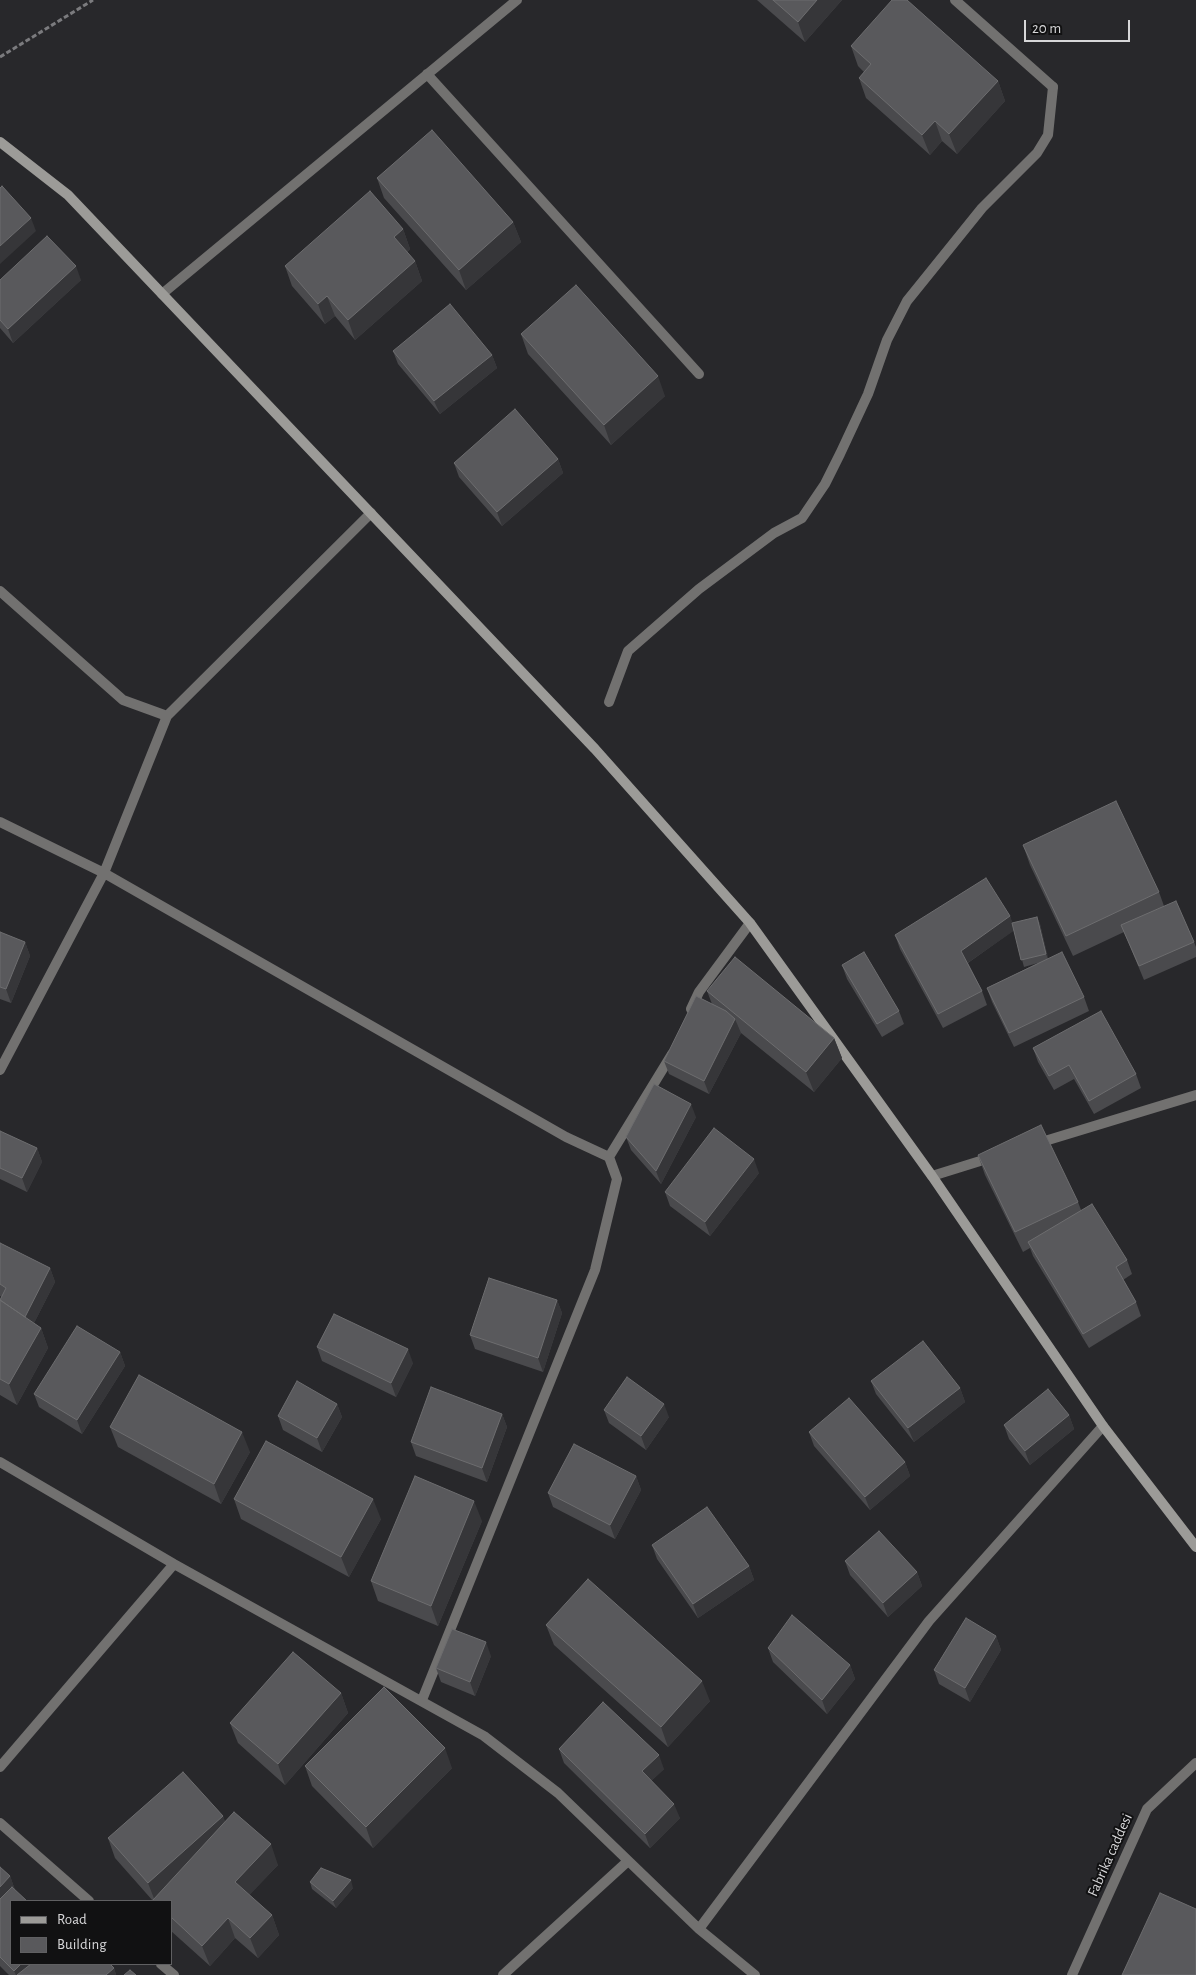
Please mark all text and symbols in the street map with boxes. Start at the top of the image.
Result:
scale bar [1026,10,1132,42]
text: 20 m [1032,21,1061,36]
street label: Fabrika caddesi [1084,1811,1136,1899]
legend [10,1900,172,1965]
text: Road [57,1912,87,1927]
text: Building [57,1937,107,1952]

